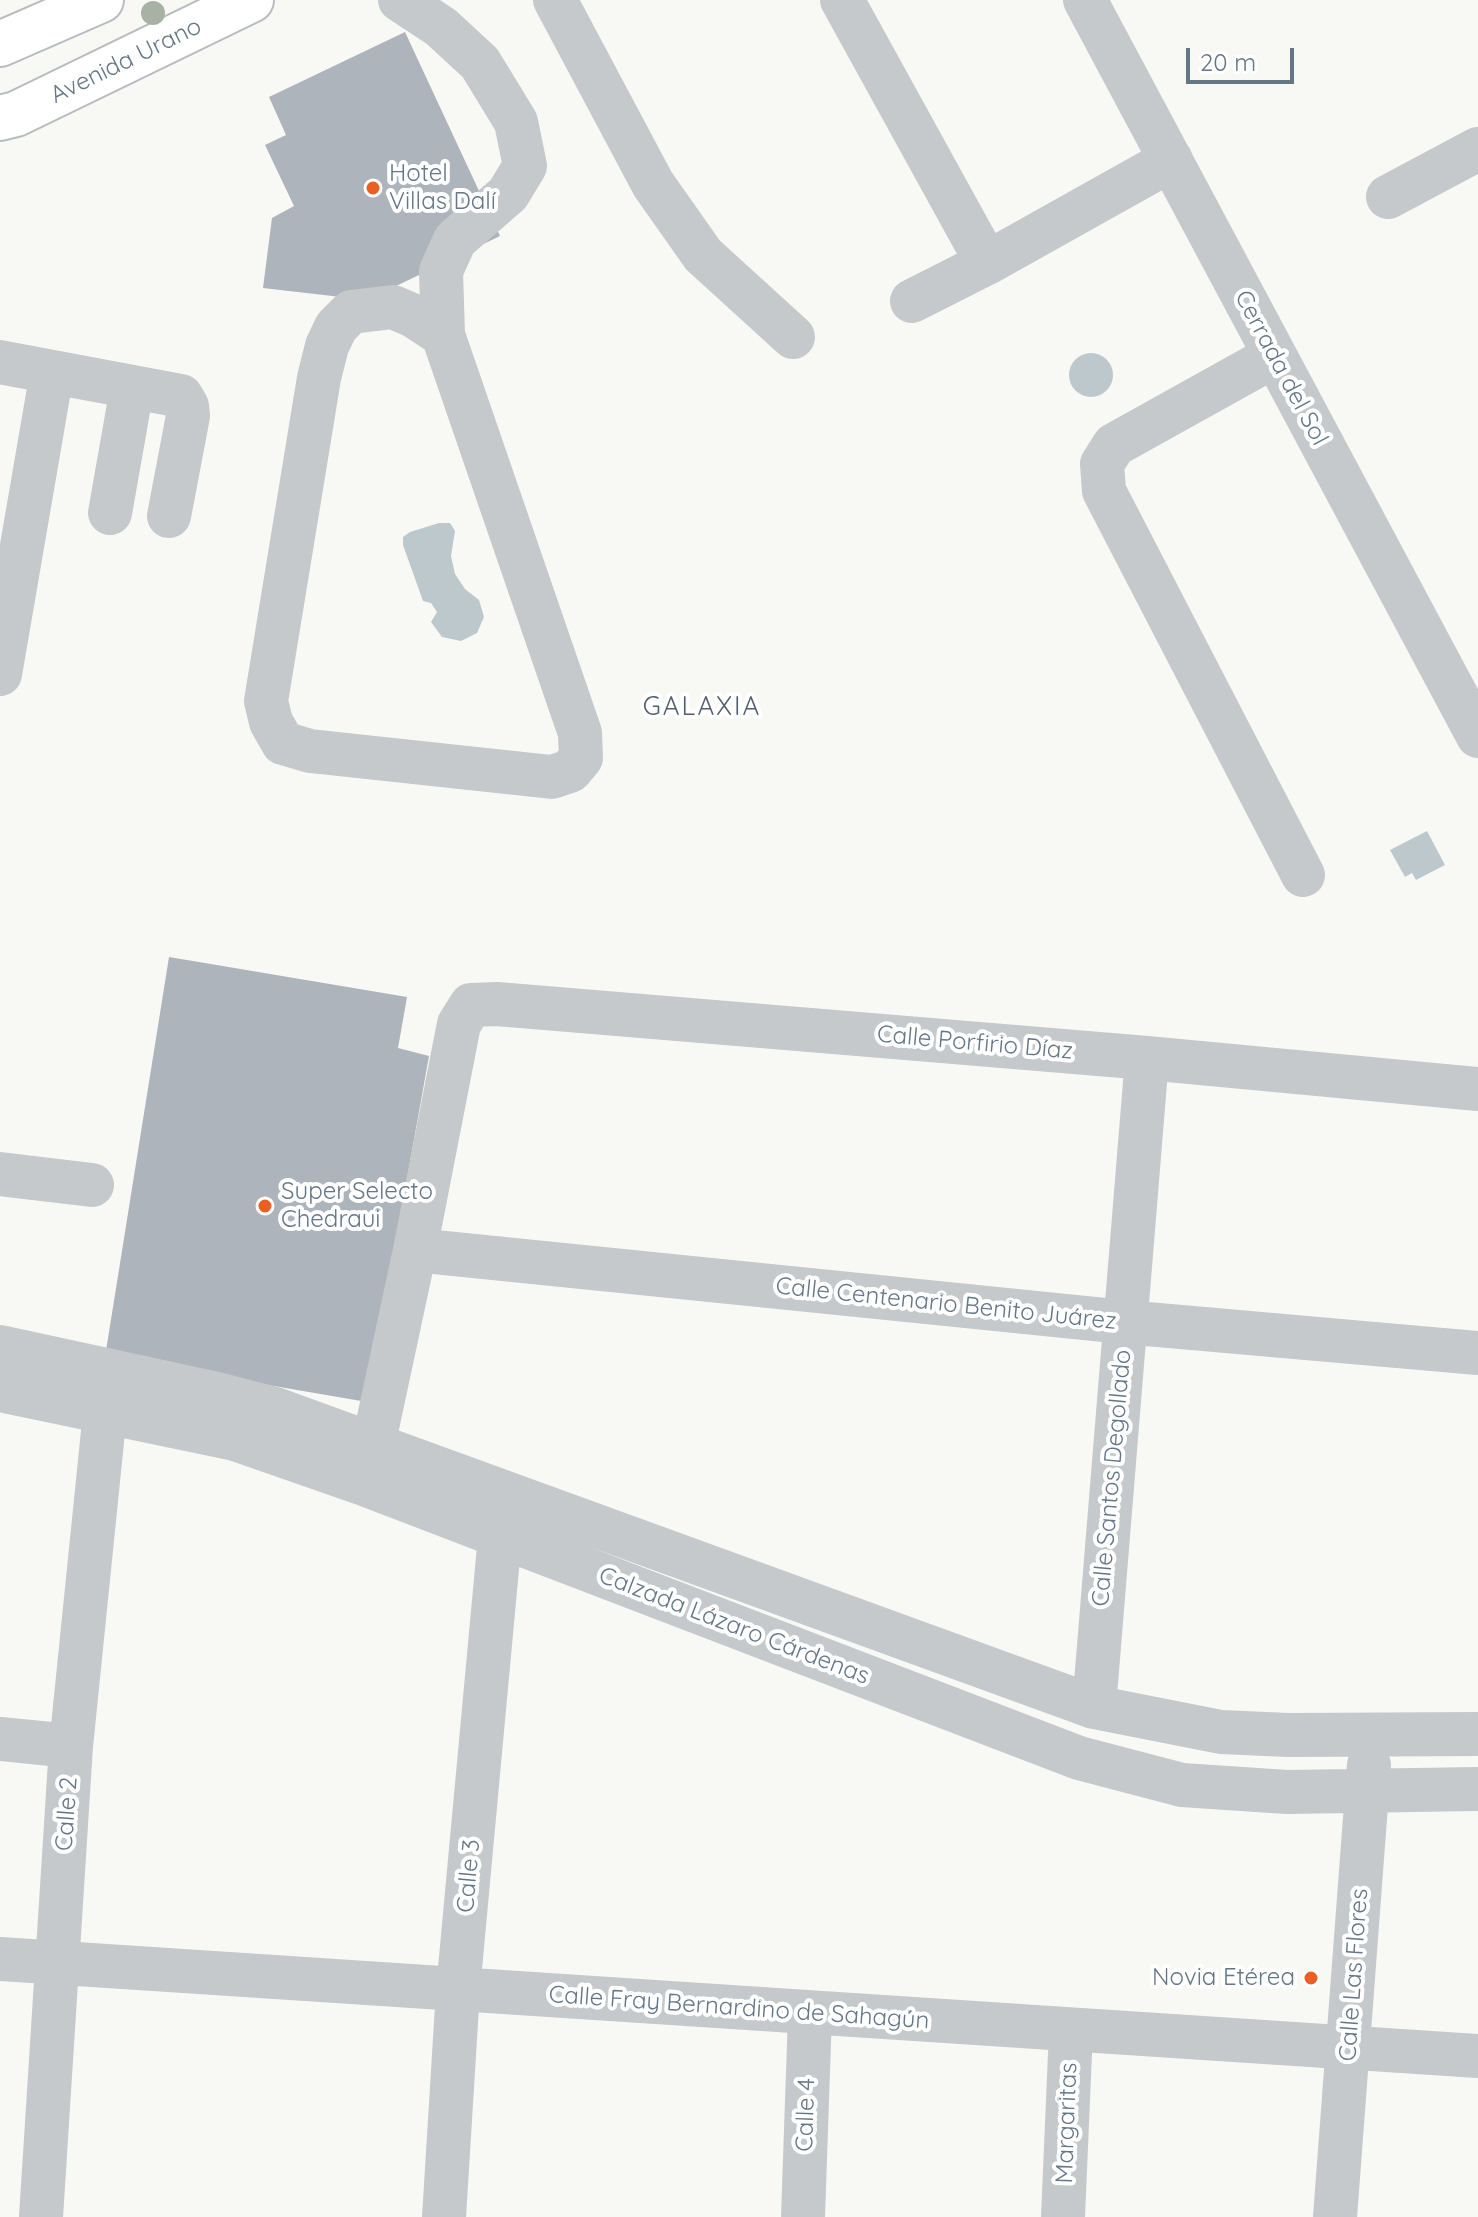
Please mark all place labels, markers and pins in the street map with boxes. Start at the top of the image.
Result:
place label: Hotel Villas Dalí [389,160,496,216]
marker: Hotel Villas Dalí [364,179,382,197]
place label: Super Selecto Chedraui [281,1178,433,1234]
marker: Super Selecto Chedraui [256,1197,274,1215]
place label: Novia Etérea [1152,1964,1295,1992]
marker: Novia Etérea [1302,1969,1320,1987]

